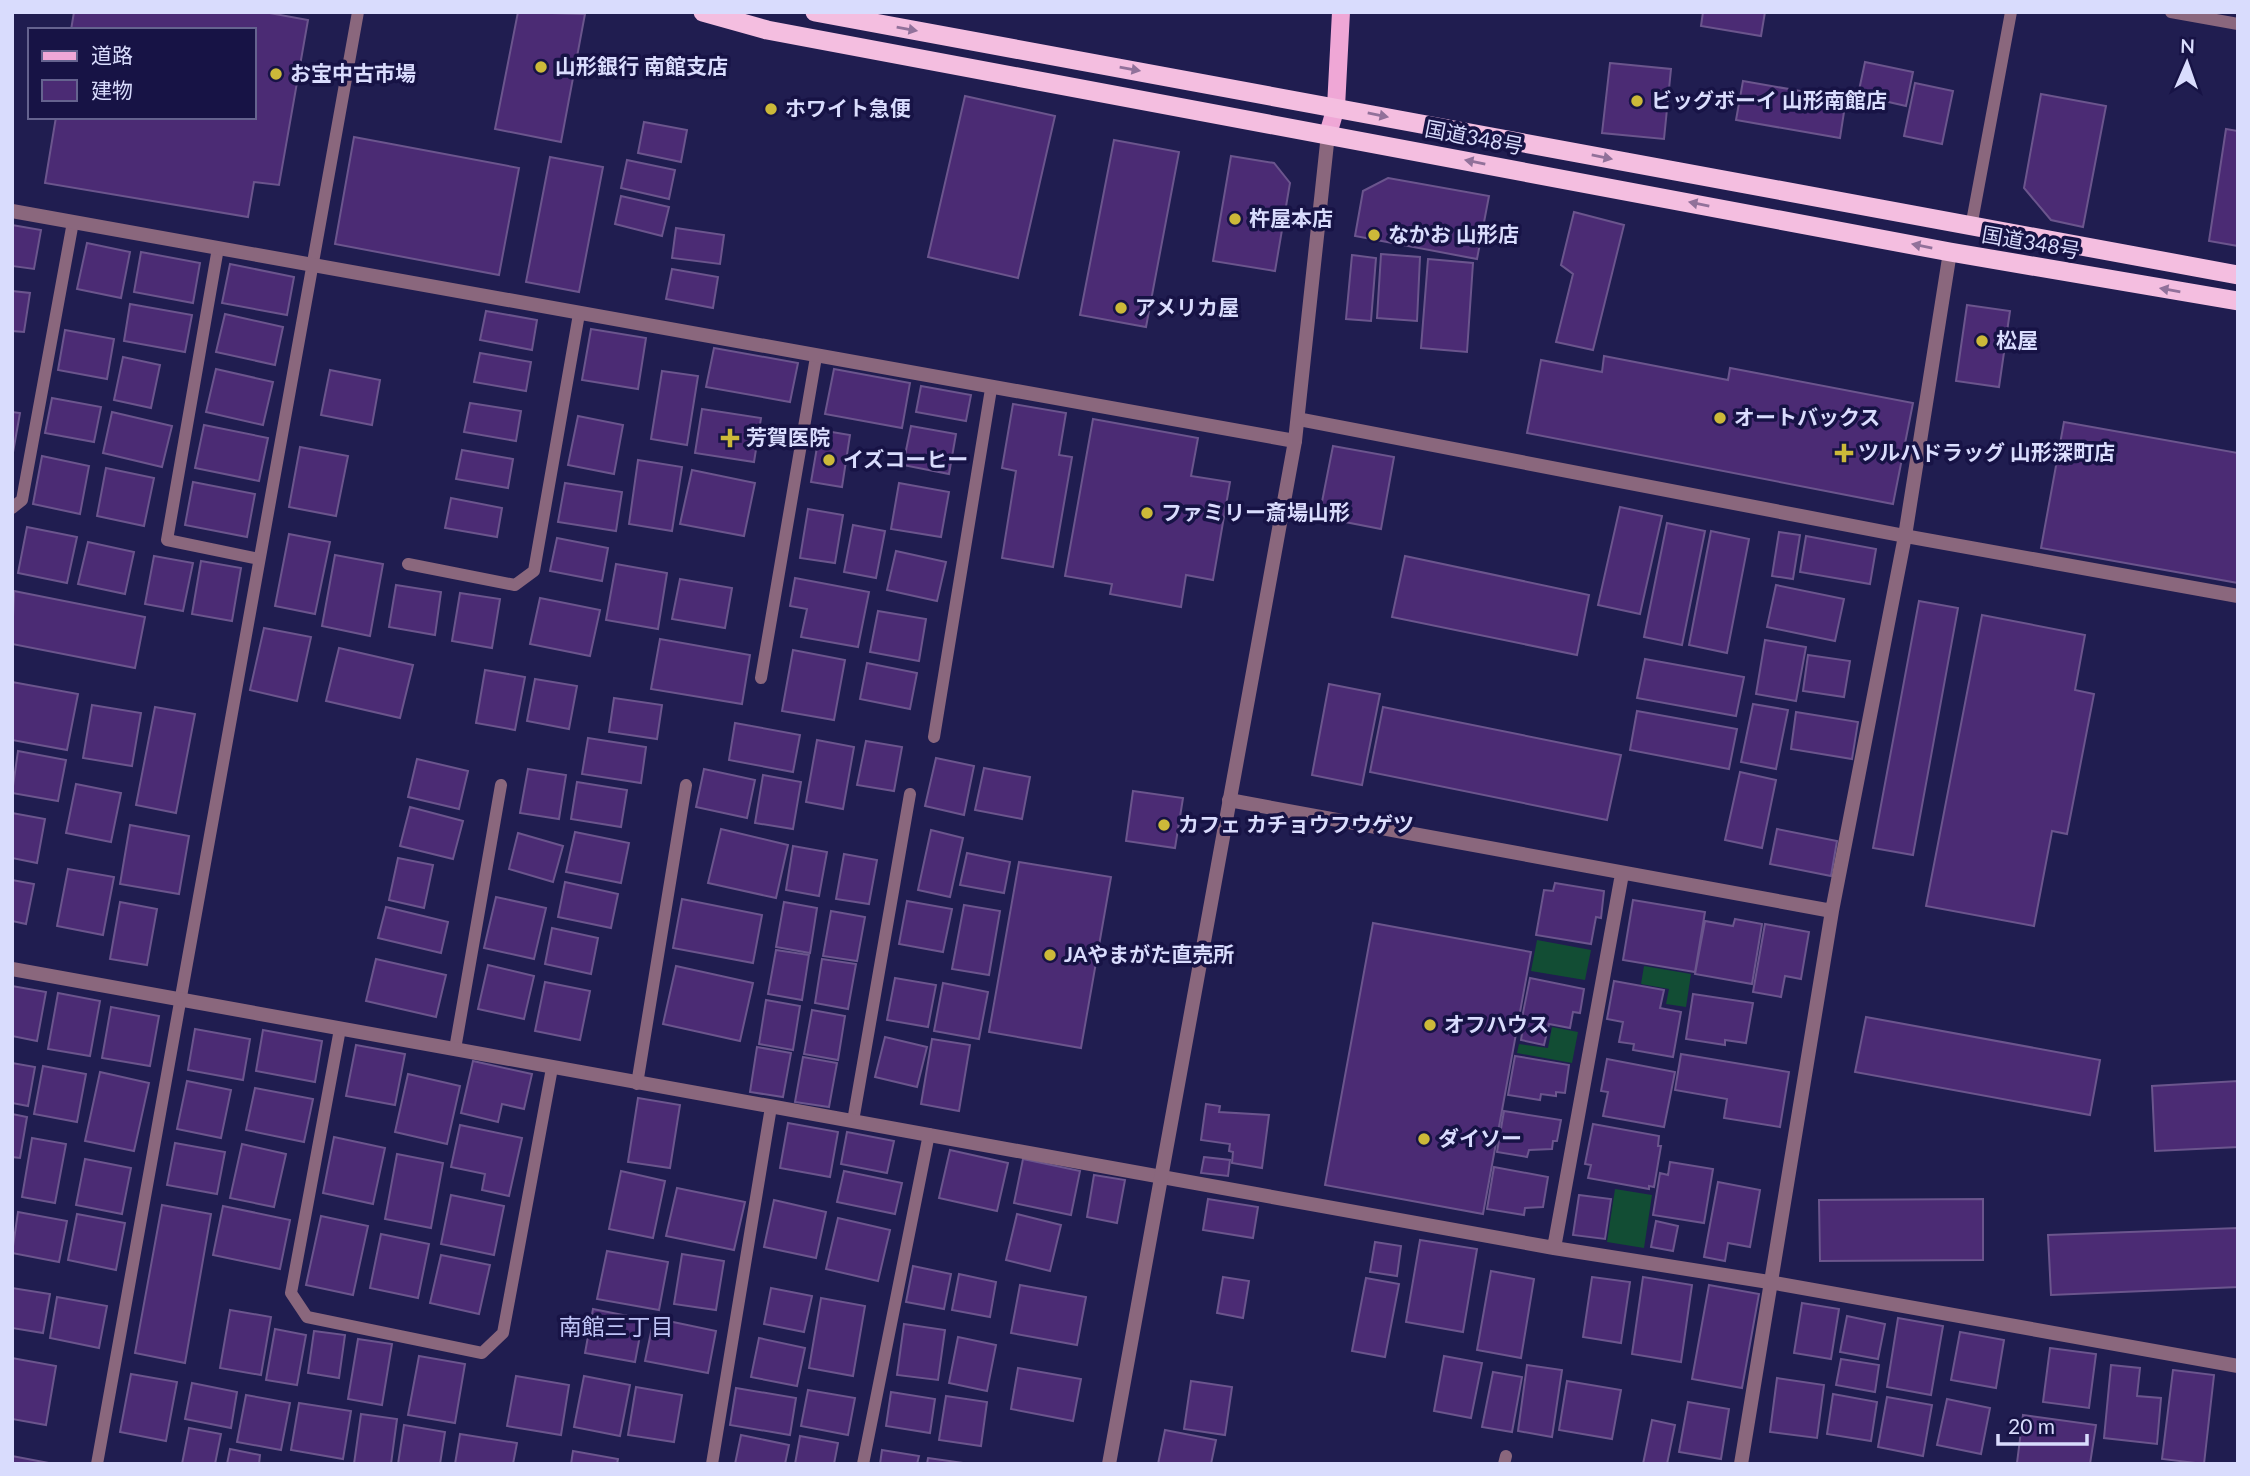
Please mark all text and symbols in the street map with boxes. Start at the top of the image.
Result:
one-way arrow [896,24,918,35]
legend [28,28,256,119]
north arrow [2152,28,2222,98]
text: N [2180,34,2195,57]
text: 道路 [91,42,133,67]
place label: 山形銀行 南館支店 [555,53,728,78]
marker: 山形銀行 南館支店 [533,59,549,75]
place label: お宝中古市場 [290,60,416,85]
one-way arrow [1119,64,1141,75]
marker: お宝中古市場 [268,66,284,82]
text: 建物 [91,77,133,102]
place label: ビッグボーイ 山形南館店 [1651,87,1887,112]
marker: ビッグボーイ 山形南館店 [1629,93,1645,109]
place label: ホワイト急便 [785,95,911,120]
marker: ホワイト急便 [763,101,779,117]
one-way arrow [1367,109,1389,120]
street label: 国道348号 [1423,115,1526,158]
one-way arrow [1591,152,1613,163]
one-way arrow [1464,156,1486,167]
one-way arrow [1688,198,1710,209]
place label: 杵屋本店 [1249,205,1333,230]
marker: 杵屋本店 [1227,211,1243,227]
place label: なかお 山形店 [1388,221,1519,246]
street label: 国道348号 [1980,221,2082,262]
marker: なかお 山形店 [1366,227,1382,243]
one-way arrow [1911,241,1933,252]
one-way arrow [2159,284,2181,295]
place label: アメリカ屋 [1135,294,1239,319]
marker: アメリカ屋 [1113,300,1129,316]
place label: 松屋 [1996,327,2038,352]
marker: 松屋 [1974,333,1990,349]
place label: オートバックス [1734,404,1880,429]
marker: オートバックス [1712,410,1728,426]
place label: 芳賀医院 [746,424,830,449]
marker: 芳賀医院 [720,428,740,448]
place label: ツルハドラッグ 山形深町店 [1858,439,2115,464]
marker: ツルハドラッグ 山形深町店 [1836,445,1852,461]
place label: イズコーヒー [843,446,968,471]
marker: イズコーヒー [821,452,837,468]
place label: ファミリー斎場山形 [1161,499,1350,524]
marker: ファミリー斎場山形 [1139,505,1155,521]
place label: カフェ カチョウフウゲツ [1178,811,1414,836]
marker: カフェ カチョウフウゲツ [1156,817,1172,833]
place label: JAやまがた直売所 [1064,941,1234,966]
marker: JAやまがた直売所 [1042,947,1058,963]
place label: オフハウス [1444,1011,1549,1036]
marker: オフハウス [1422,1017,1438,1033]
place label: ダイソー [1438,1125,1522,1150]
marker: ダイソー [1416,1131,1432,1147]
district label: 南館三丁目 [559,1312,674,1340]
scale bar [1998,1402,2087,1446]
text: 20 m [2008,1413,2055,1438]

